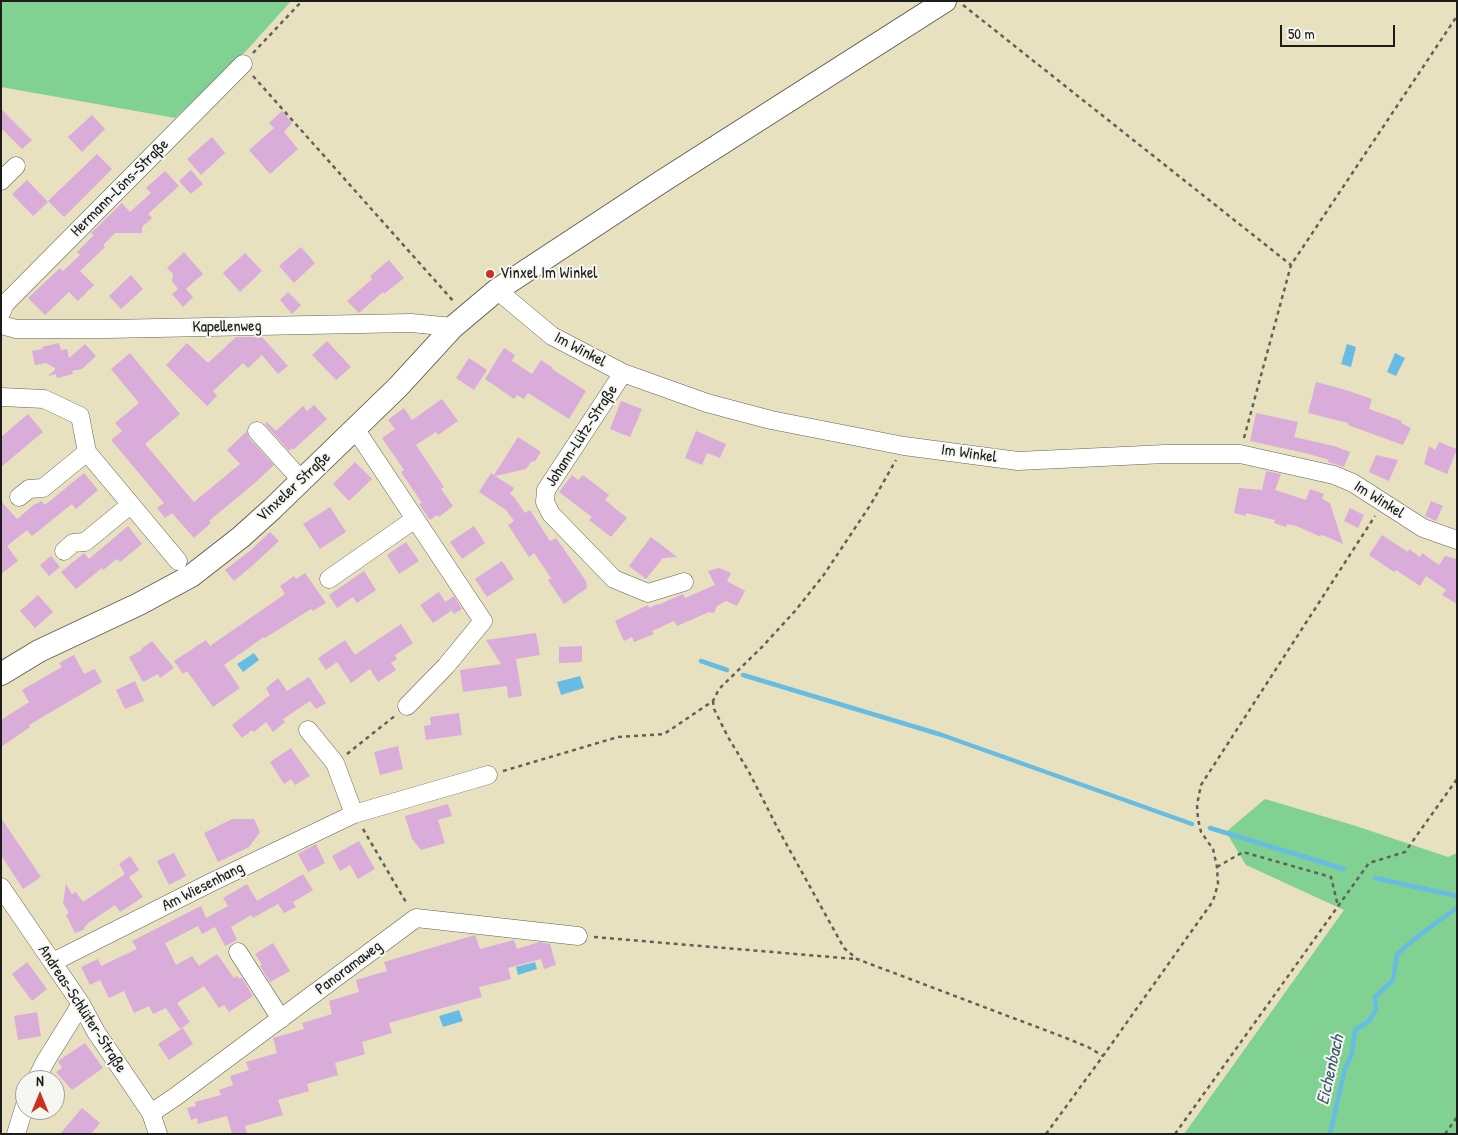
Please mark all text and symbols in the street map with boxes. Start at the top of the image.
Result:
scale bar [1283,15,1398,47]
text: 50 m [1288,23,1315,44]
street label: Hermann-Löns-Straße [67,135,173,241]
place label: Vinxel Im Winkel [500,264,598,284]
marker: Vinxel Im Winkel [484,268,496,280]
street label: Kapellenweg [192,317,262,337]
street label: Im Winkel [551,328,609,372]
street label: Johann-Lütz-Straße [542,381,622,491]
street label: Im Winkel [940,441,998,467]
street label: Vinxeler Straße [253,448,335,526]
street label: Im Winkel [1350,477,1408,523]
street label: Am Wiesenhang [159,858,247,916]
street label: Panoramaweg [312,937,386,999]
street label: Andreas-Schlüter-Straße [34,942,130,1076]
water label: Eichenbach [1313,1033,1349,1107]
north arrow [15,1070,65,1120]
text: N [36,1071,44,1090]

